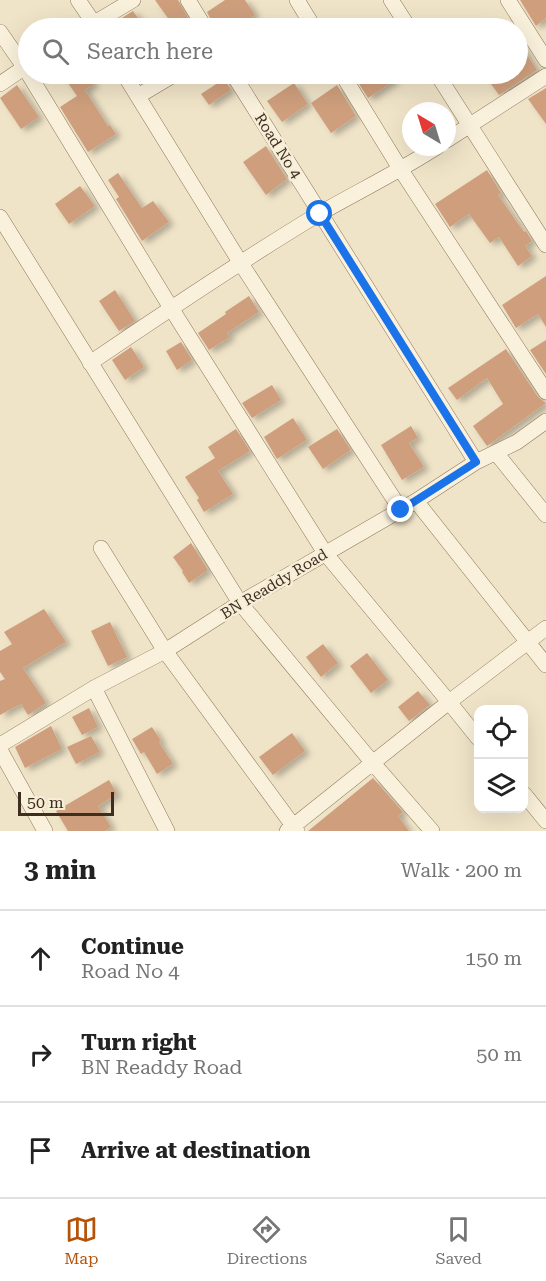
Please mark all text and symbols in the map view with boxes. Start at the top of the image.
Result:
search box [18,18,528,84]
icon: search [39,35,72,68]
text: Search here [87,39,213,64]
north arrow [402,102,456,156]
street label: Road No 4 [251,110,306,183]
route start [306,200,332,226]
route end [387,496,413,522]
street label: BN Readdy Road [218,545,331,623]
map controls [474,705,528,813]
button: locate [474,705,528,759]
button: layers [474,759,528,813]
scale bar [18,789,114,816]
text: 50 m [27,793,64,812]
text: 3 min [24,855,96,885]
text: Walk · 200 m [401,858,522,882]
text: Continue [81,934,184,959]
icon: ahead [24,942,57,975]
text: 150 m [465,946,522,970]
text: Road No 4 [81,959,180,983]
text: Turn right [81,1030,196,1055]
icon: right [24,1038,57,1071]
text: 50 m [476,1042,522,1066]
text: BN Readdy Road [81,1055,242,1079]
icon: arrive [24,1134,57,1167]
text: Arrive at destination [81,1138,310,1163]
tab: Map [64,1213,98,1268]
tab: Directions [227,1213,307,1268]
tab: Saved [435,1213,482,1268]

